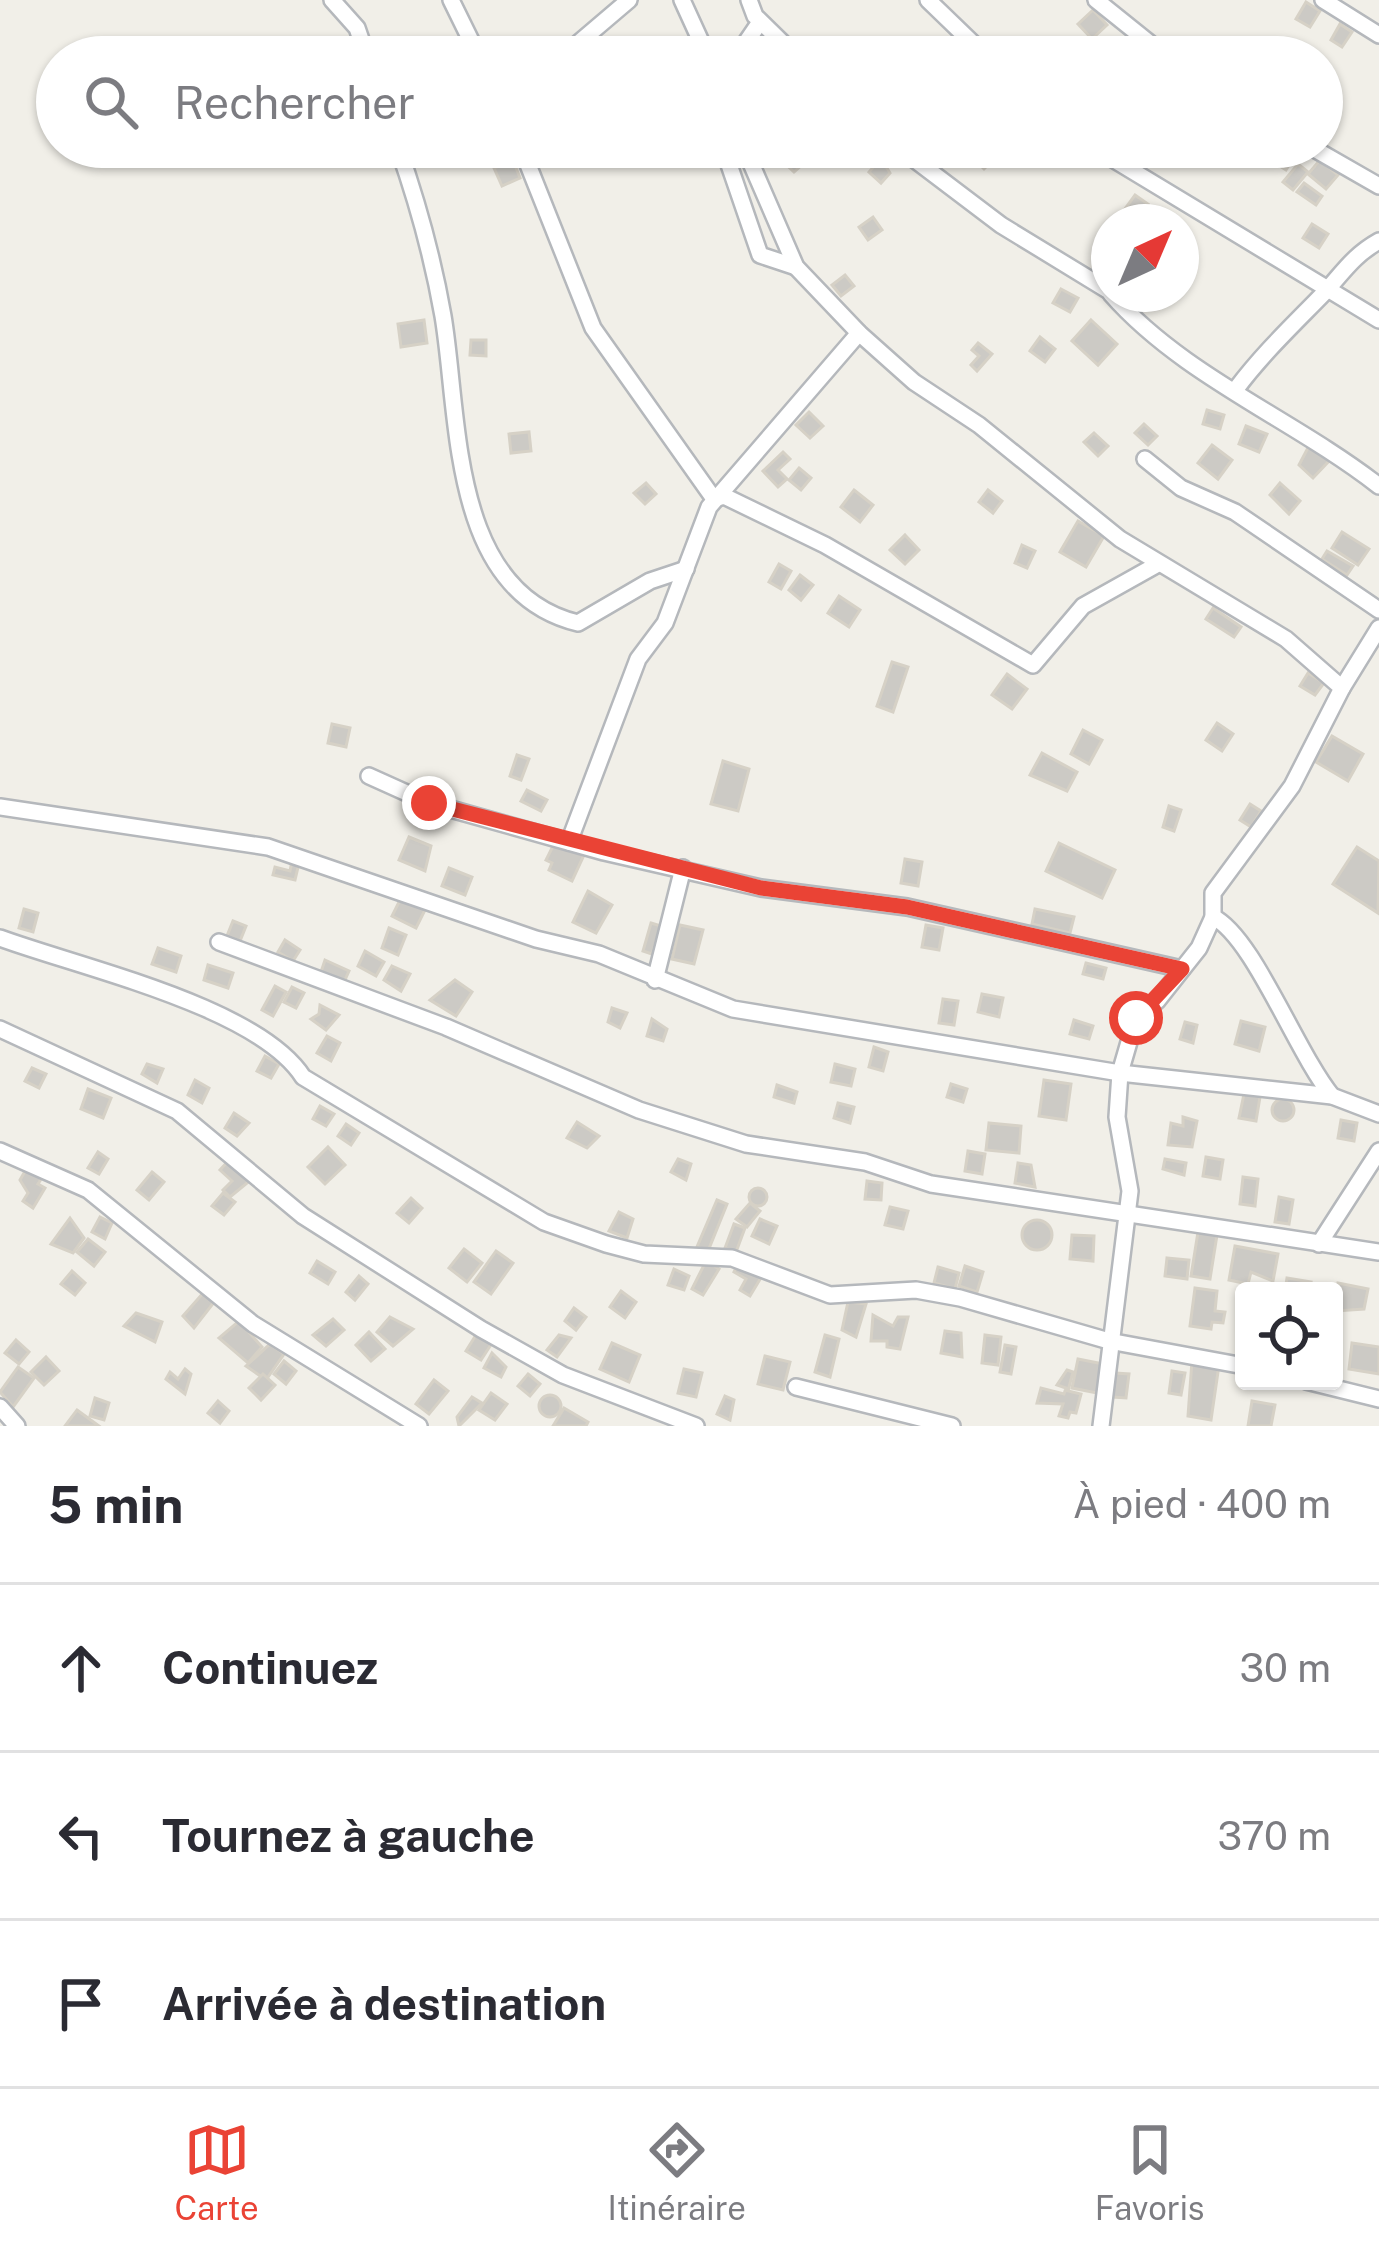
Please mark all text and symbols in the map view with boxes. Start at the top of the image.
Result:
search box [36,36,1343,168]
icon: search [78,69,144,135]
text: Rechercher [174,76,415,129]
north arrow [1091,204,1199,312]
route end [402,776,456,830]
route start [1109,991,1163,1045]
map controls [1235,1282,1343,1390]
button: locate [1235,1282,1343,1390]
text: 5 min [48,1475,184,1534]
text: À pied · 400 m [1073,1481,1331,1527]
icon: ahead [48,1635,114,1701]
text: Continuez [162,1641,378,1694]
text: 30 m [1240,1645,1331,1691]
icon: left [48,1803,114,1869]
text: Tournez à gauche [162,1809,535,1862]
text: 370 m [1217,1813,1331,1859]
icon: arrive [48,1971,114,2037]
text: Arrivée à destination [162,1977,606,2030]
tab: Carte [174,2117,259,2227]
tab: Itinéraire [608,2117,746,2227]
tab: Favoris [1095,2117,1205,2227]

